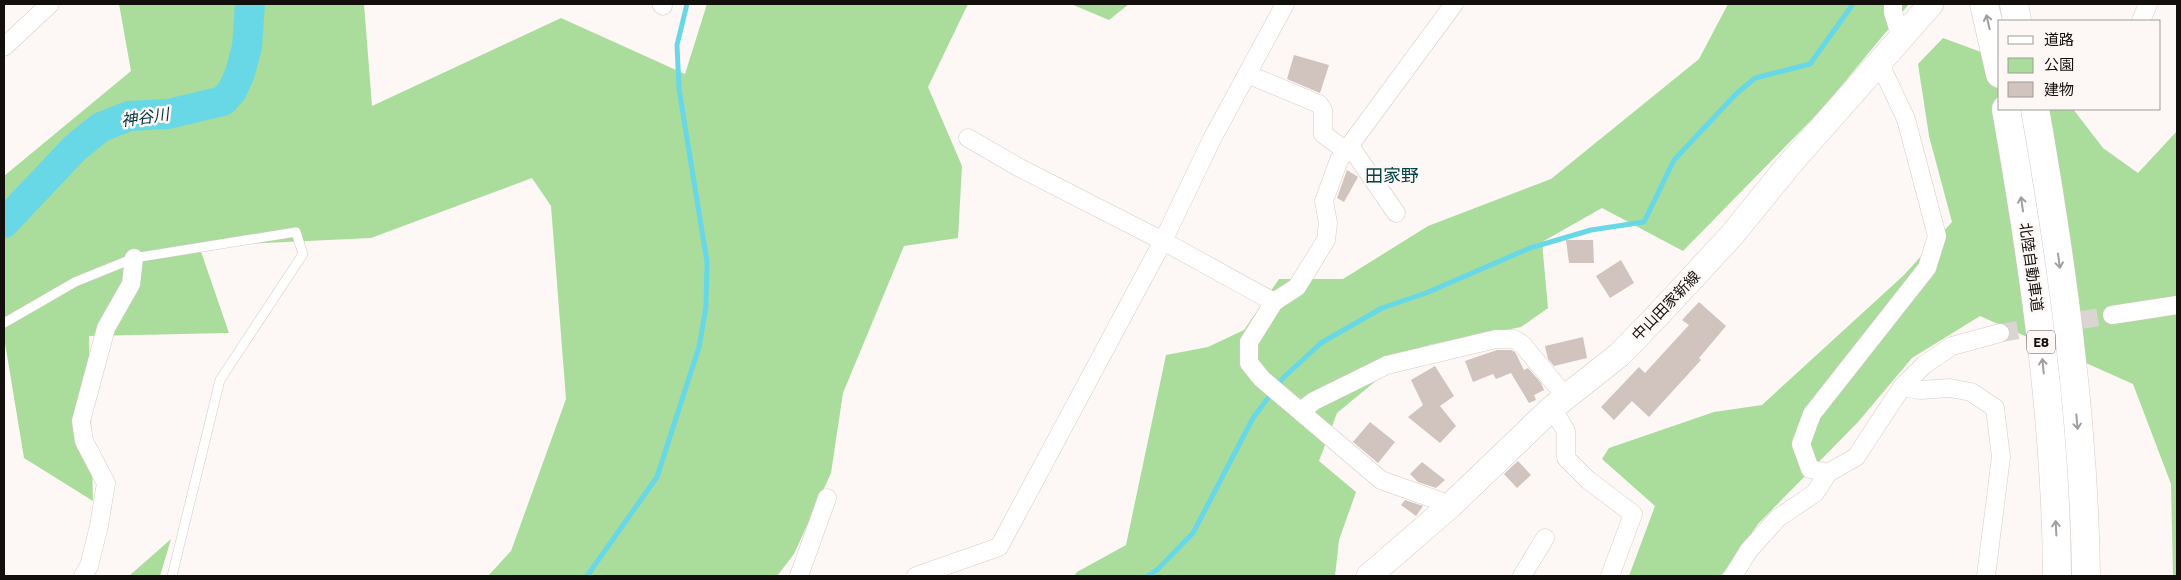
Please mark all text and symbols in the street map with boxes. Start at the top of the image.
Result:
one-way arrow [1983,14,1992,30]
legend [1998,20,2161,110]
text: 道路 [2044,28,2074,51]
text: 公園 [2044,53,2074,76]
text: 建物 [2044,78,2074,101]
water label: 神谷川 [120,101,172,132]
district label: 田家野 [1365,162,1419,189]
one-way arrow [2017,197,2027,213]
street label: 北陸自動車道 [2014,221,2049,313]
one-way arrow [2055,252,2065,268]
street label: 中山田家新線 [1626,265,1705,346]
road number: E8 [2027,331,2055,354]
one-way arrow [2038,358,2048,374]
one-way arrow [2072,414,2082,430]
one-way arrow [2051,520,2060,536]

